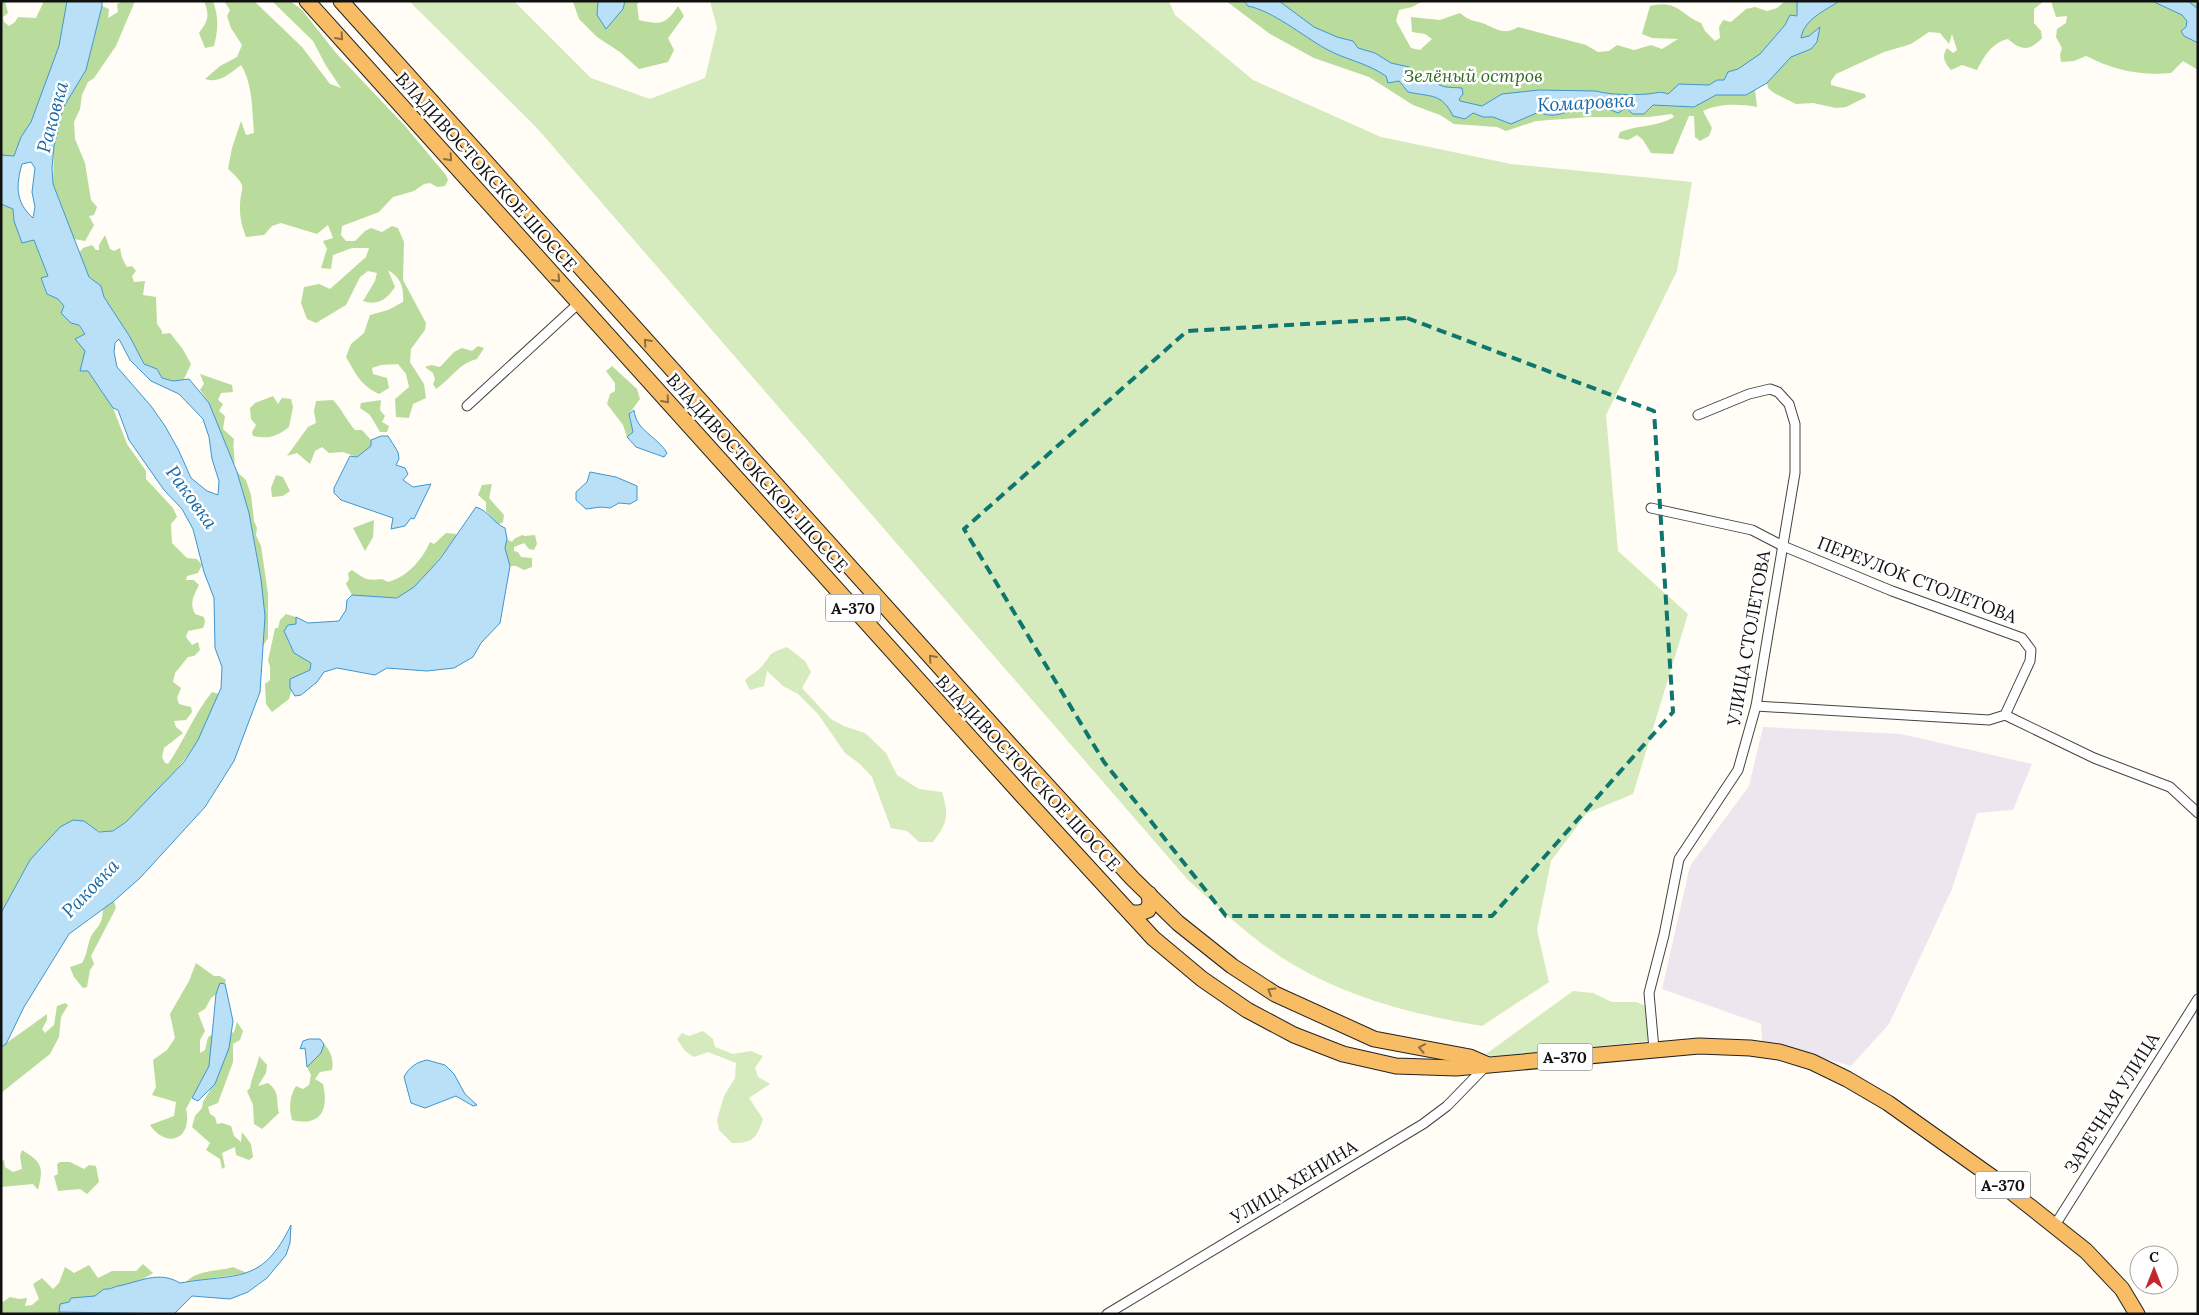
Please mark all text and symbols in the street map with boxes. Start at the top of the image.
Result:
one-way arrow [334,32,343,41]
park label: Зелёный остров [1403,64,1543,87]
street label: ВЛАДИВОСТОКСКОЕ ШОССЕ [391,67,582,276]
water label: Раковка [31,78,73,155]
water label: Комаровка [1537,87,1636,117]
one-way arrow [443,153,452,162]
one-way arrow [551,274,560,283]
one-way arrow [644,339,653,348]
street label: ВЛАДИВОСТОКСКОЕ ШОССЕ [662,368,853,577]
one-way arrow [660,394,669,403]
water label: Раковка [161,461,223,534]
street label: ПЕРЕУЛОК СТОЛЕТОВА [1814,531,2021,628]
street label: УЛИЦА СТОЛЕТОВА [1722,548,1775,728]
road number: А-370 [826,594,880,622]
one-way arrow [929,655,938,664]
street label: ВЛАДИВОСТОКСКОЕ ШОССЕ [931,670,1126,876]
water label: Раковка [56,853,124,922]
one-way arrow [1268,988,1277,998]
street label: ЗАРЕЧНАЯ УЛИЦА [2059,1027,2165,1177]
one-way arrow [1418,1043,1427,1053]
road number: А-370 [1538,1044,1592,1070]
street label: УЛИЦА ХЕНИНА [1225,1134,1362,1229]
road number: А-370 [1976,1172,2030,1198]
north arrow [2129,1245,2179,1295]
text: С [2149,1248,2159,1266]

